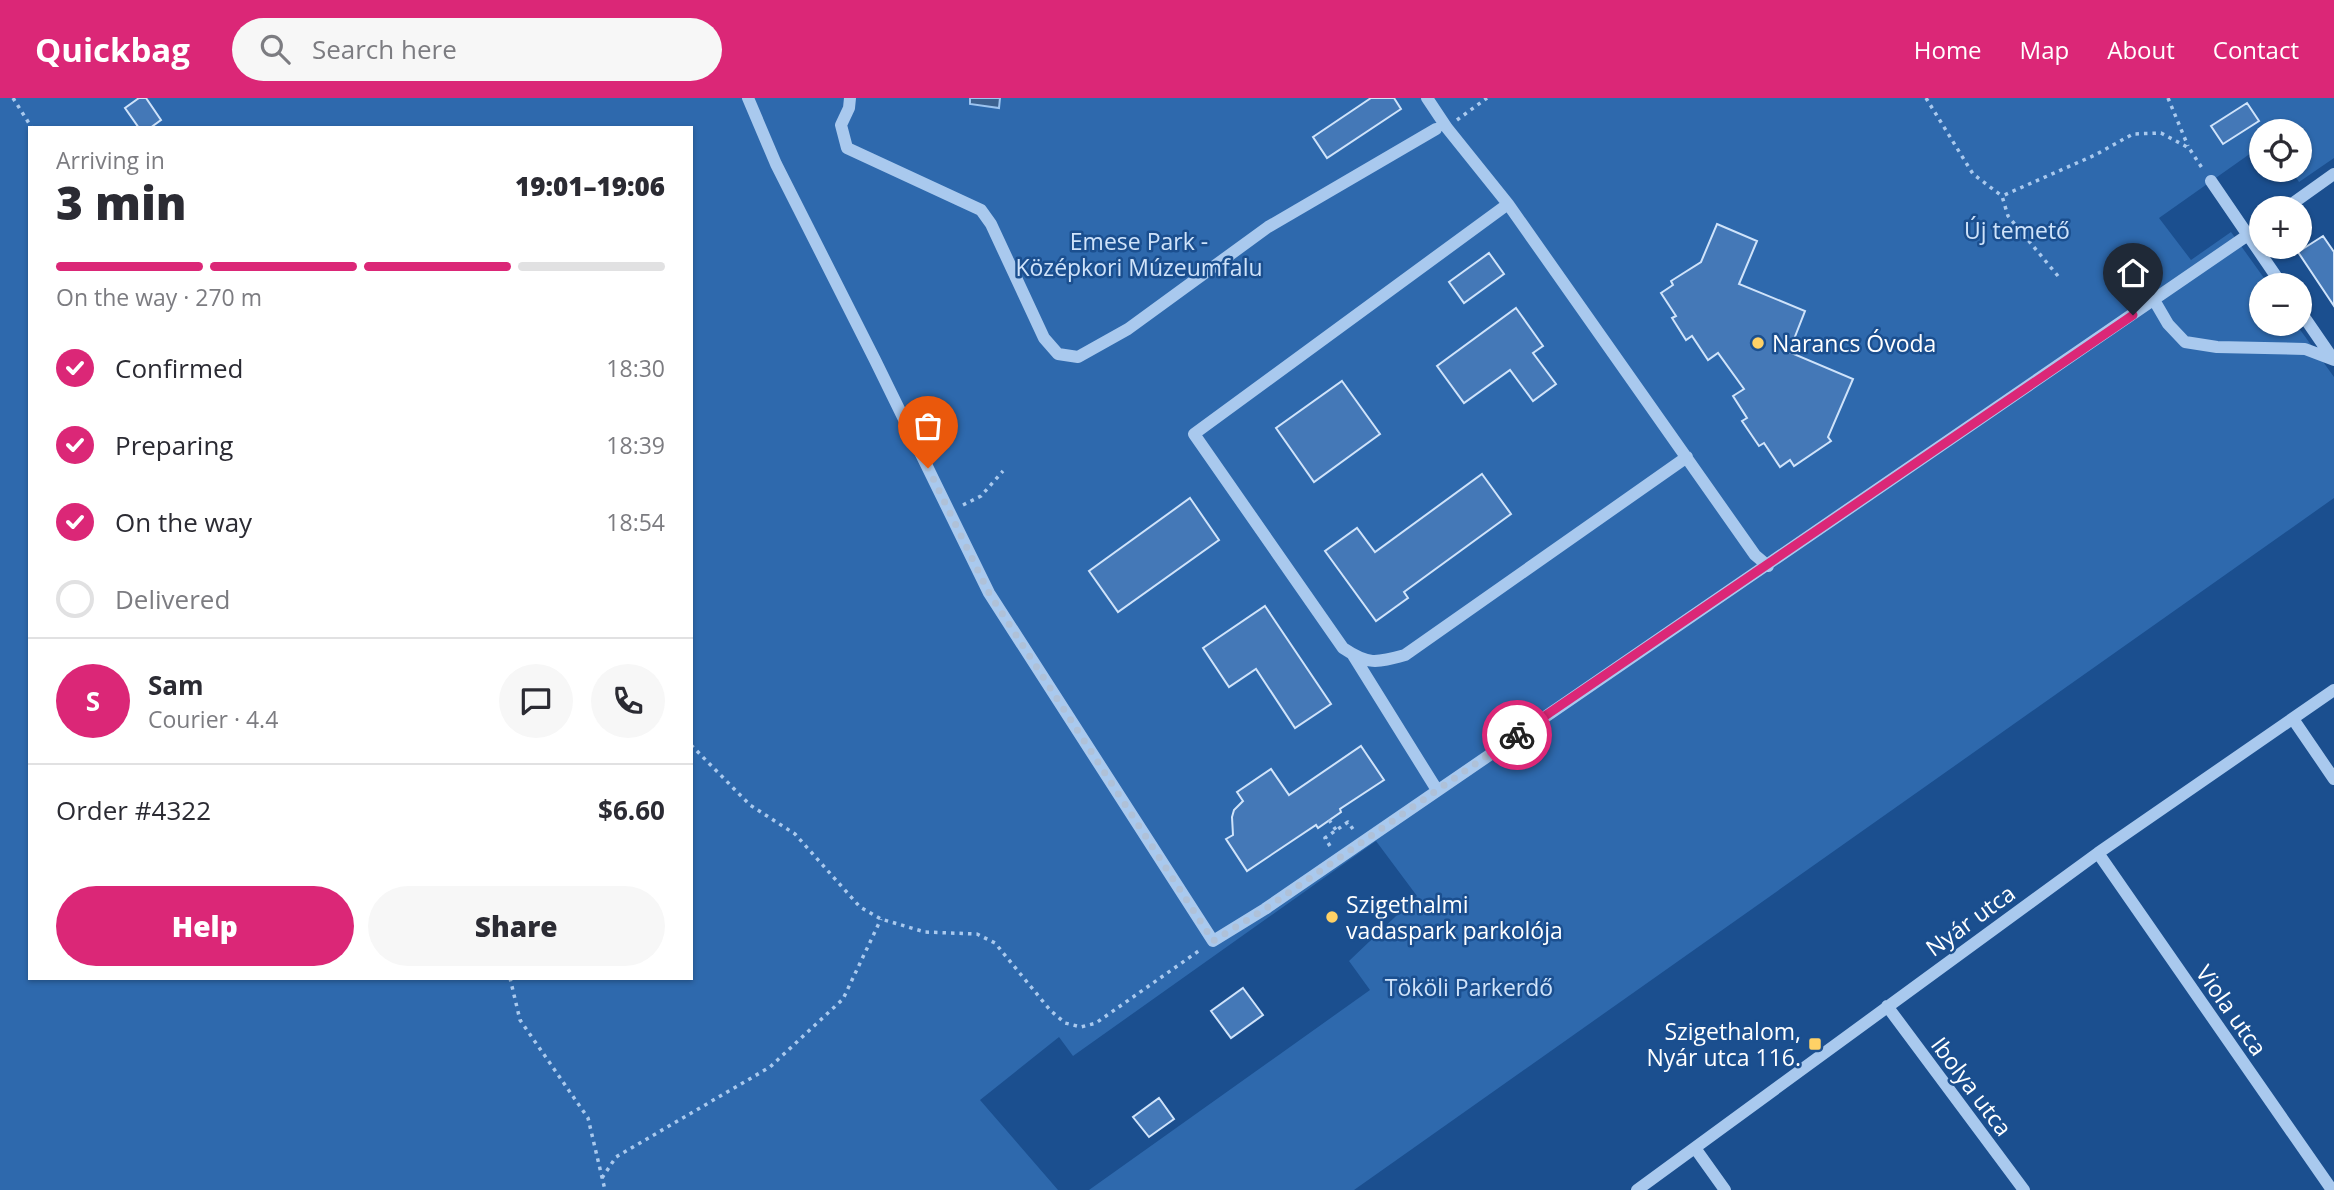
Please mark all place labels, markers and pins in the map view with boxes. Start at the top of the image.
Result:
pin [2103,243,2163,315]
place label: Narancs Óvoda [1772,327,1936,359]
marker: Narancs Óvoda [1750,335,1766,351]
pin [898,396,958,468]
place label: Szigethalmi vadaspark parkolója [1346,888,1563,946]
marker: Szigethalmi vadaspark parkolója [1324,909,1340,925]
place label: Szigethalom, Nyár utca 116. [1646,1015,1801,1073]
marker: Szigethalom, Nyár utca 116. [1807,1036,1823,1052]

